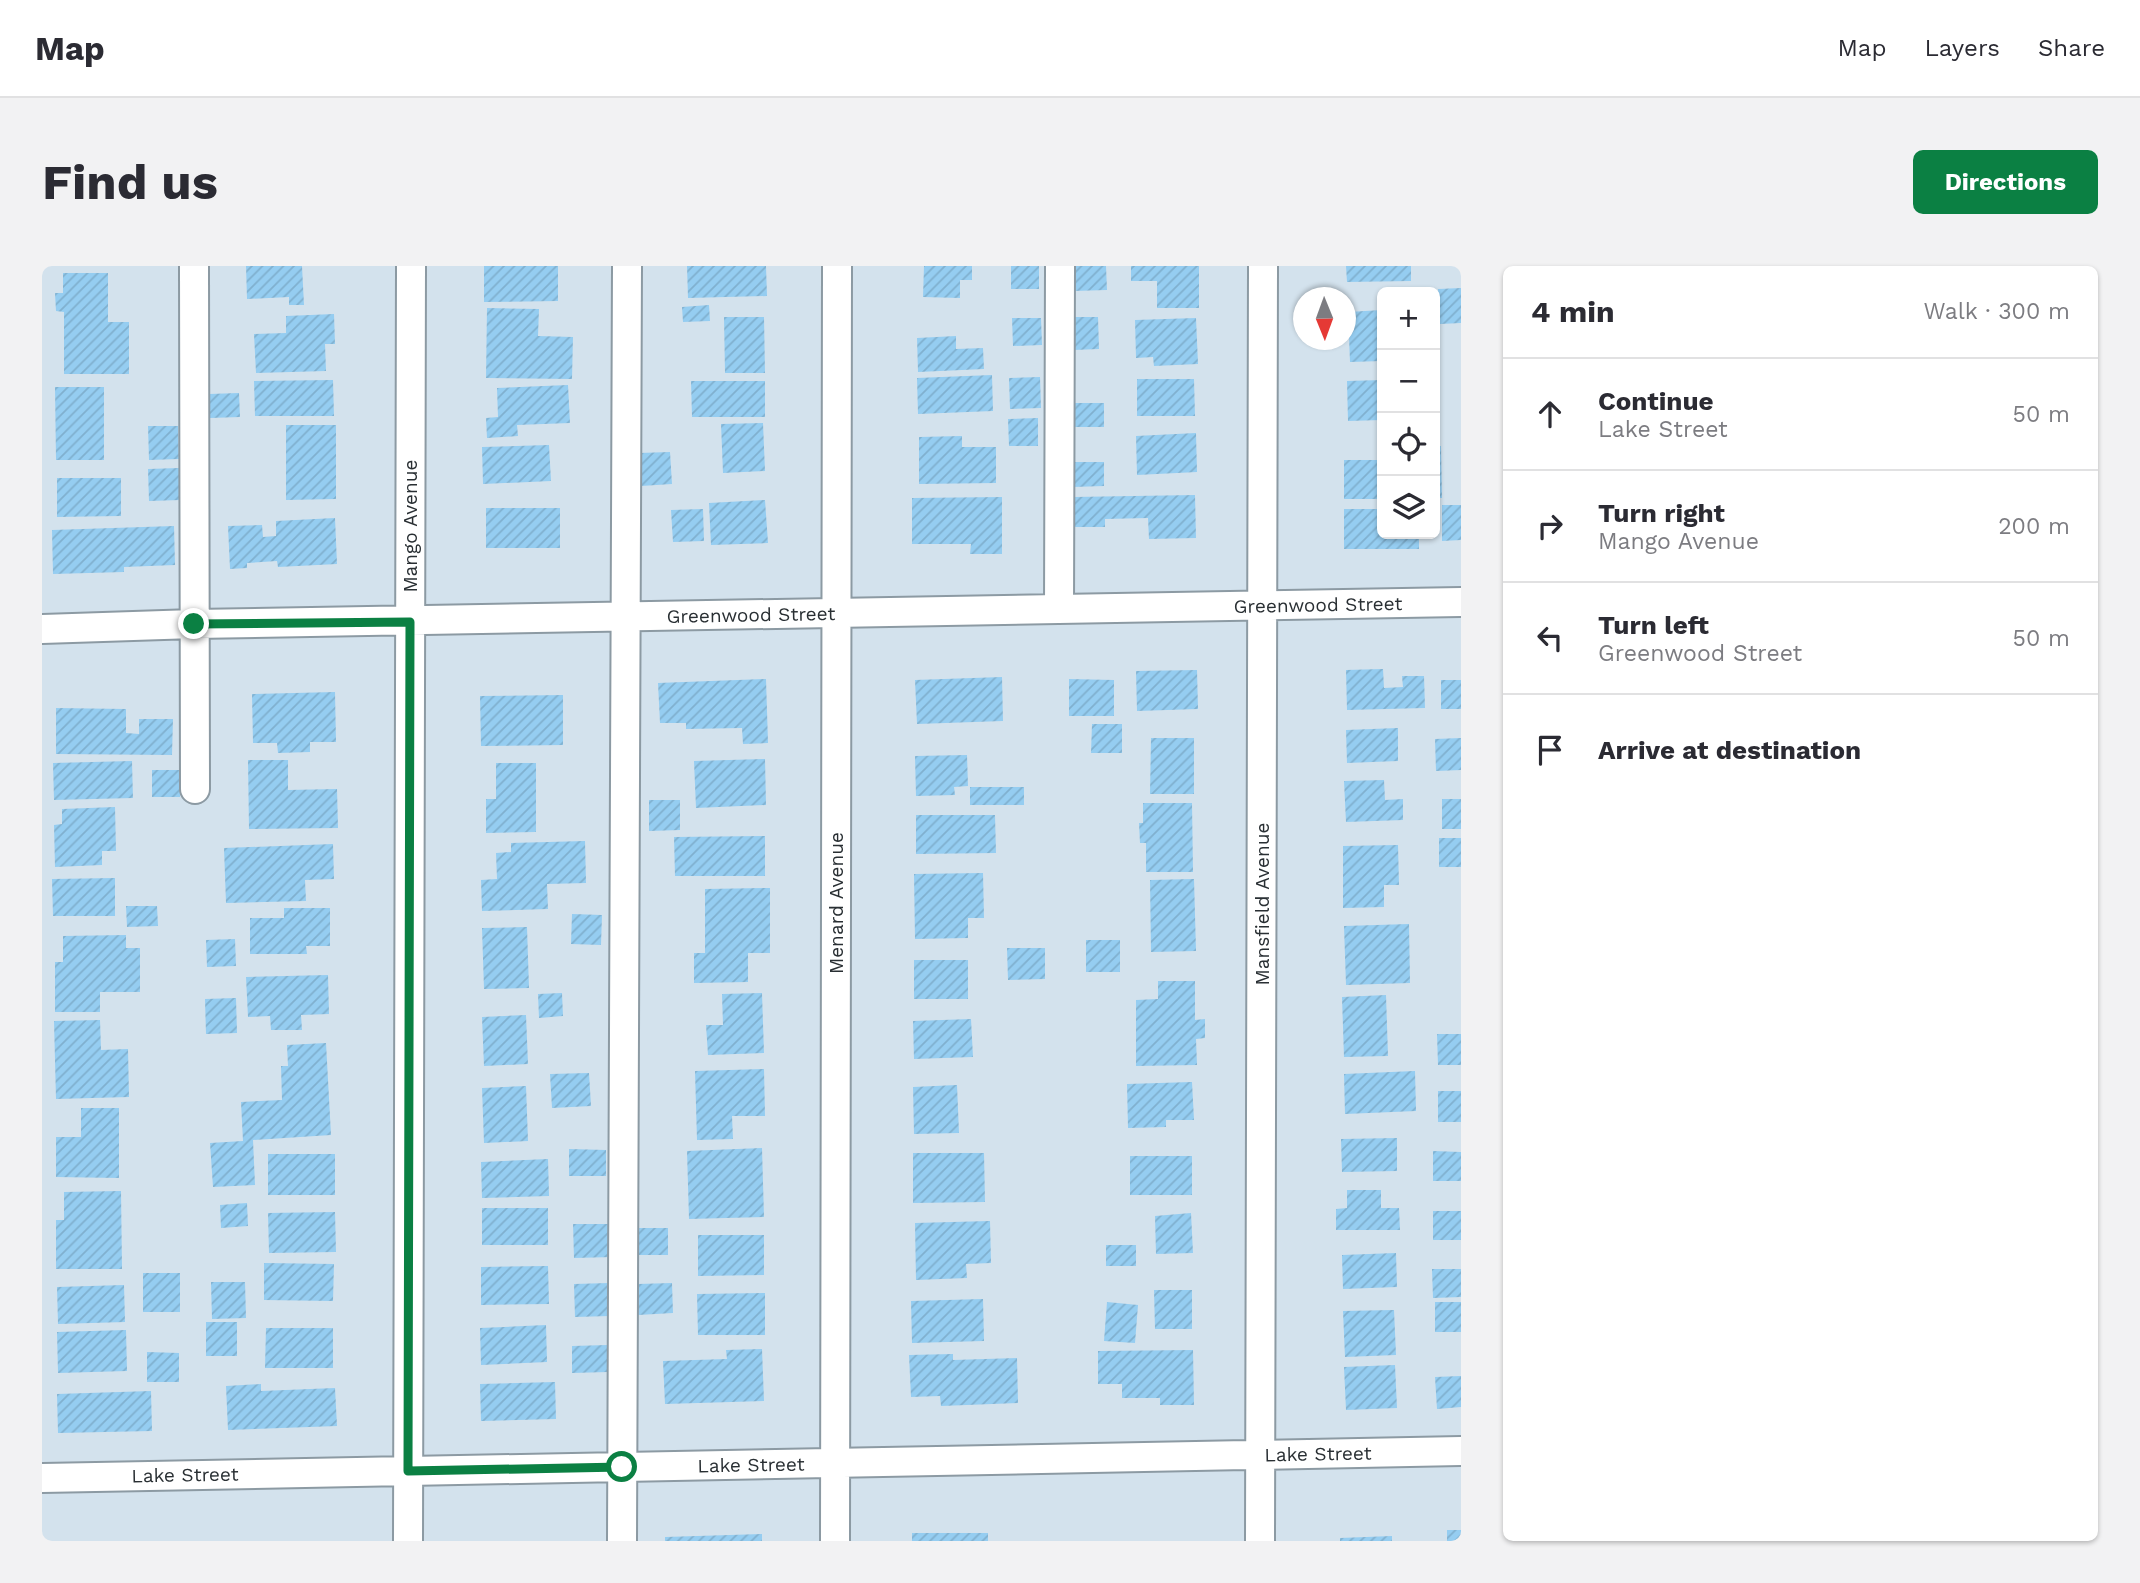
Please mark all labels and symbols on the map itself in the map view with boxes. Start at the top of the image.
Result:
north arrow [1293,287,1356,350]
street label: Mango Avenue [399,459,422,593]
street label: Greenwood Street [1233,592,1403,618]
street label: Greenwood Street [666,602,836,628]
route end [178,608,209,639]
street label: Mansfield Avenue [1251,823,1274,985]
street label: Menard Avenue [825,832,848,974]
street label: Lake Street [1264,1442,1372,1466]
route start [606,1451,637,1482]
street label: Lake Street [697,1453,805,1477]
street label: Lake Street [131,1463,239,1487]

